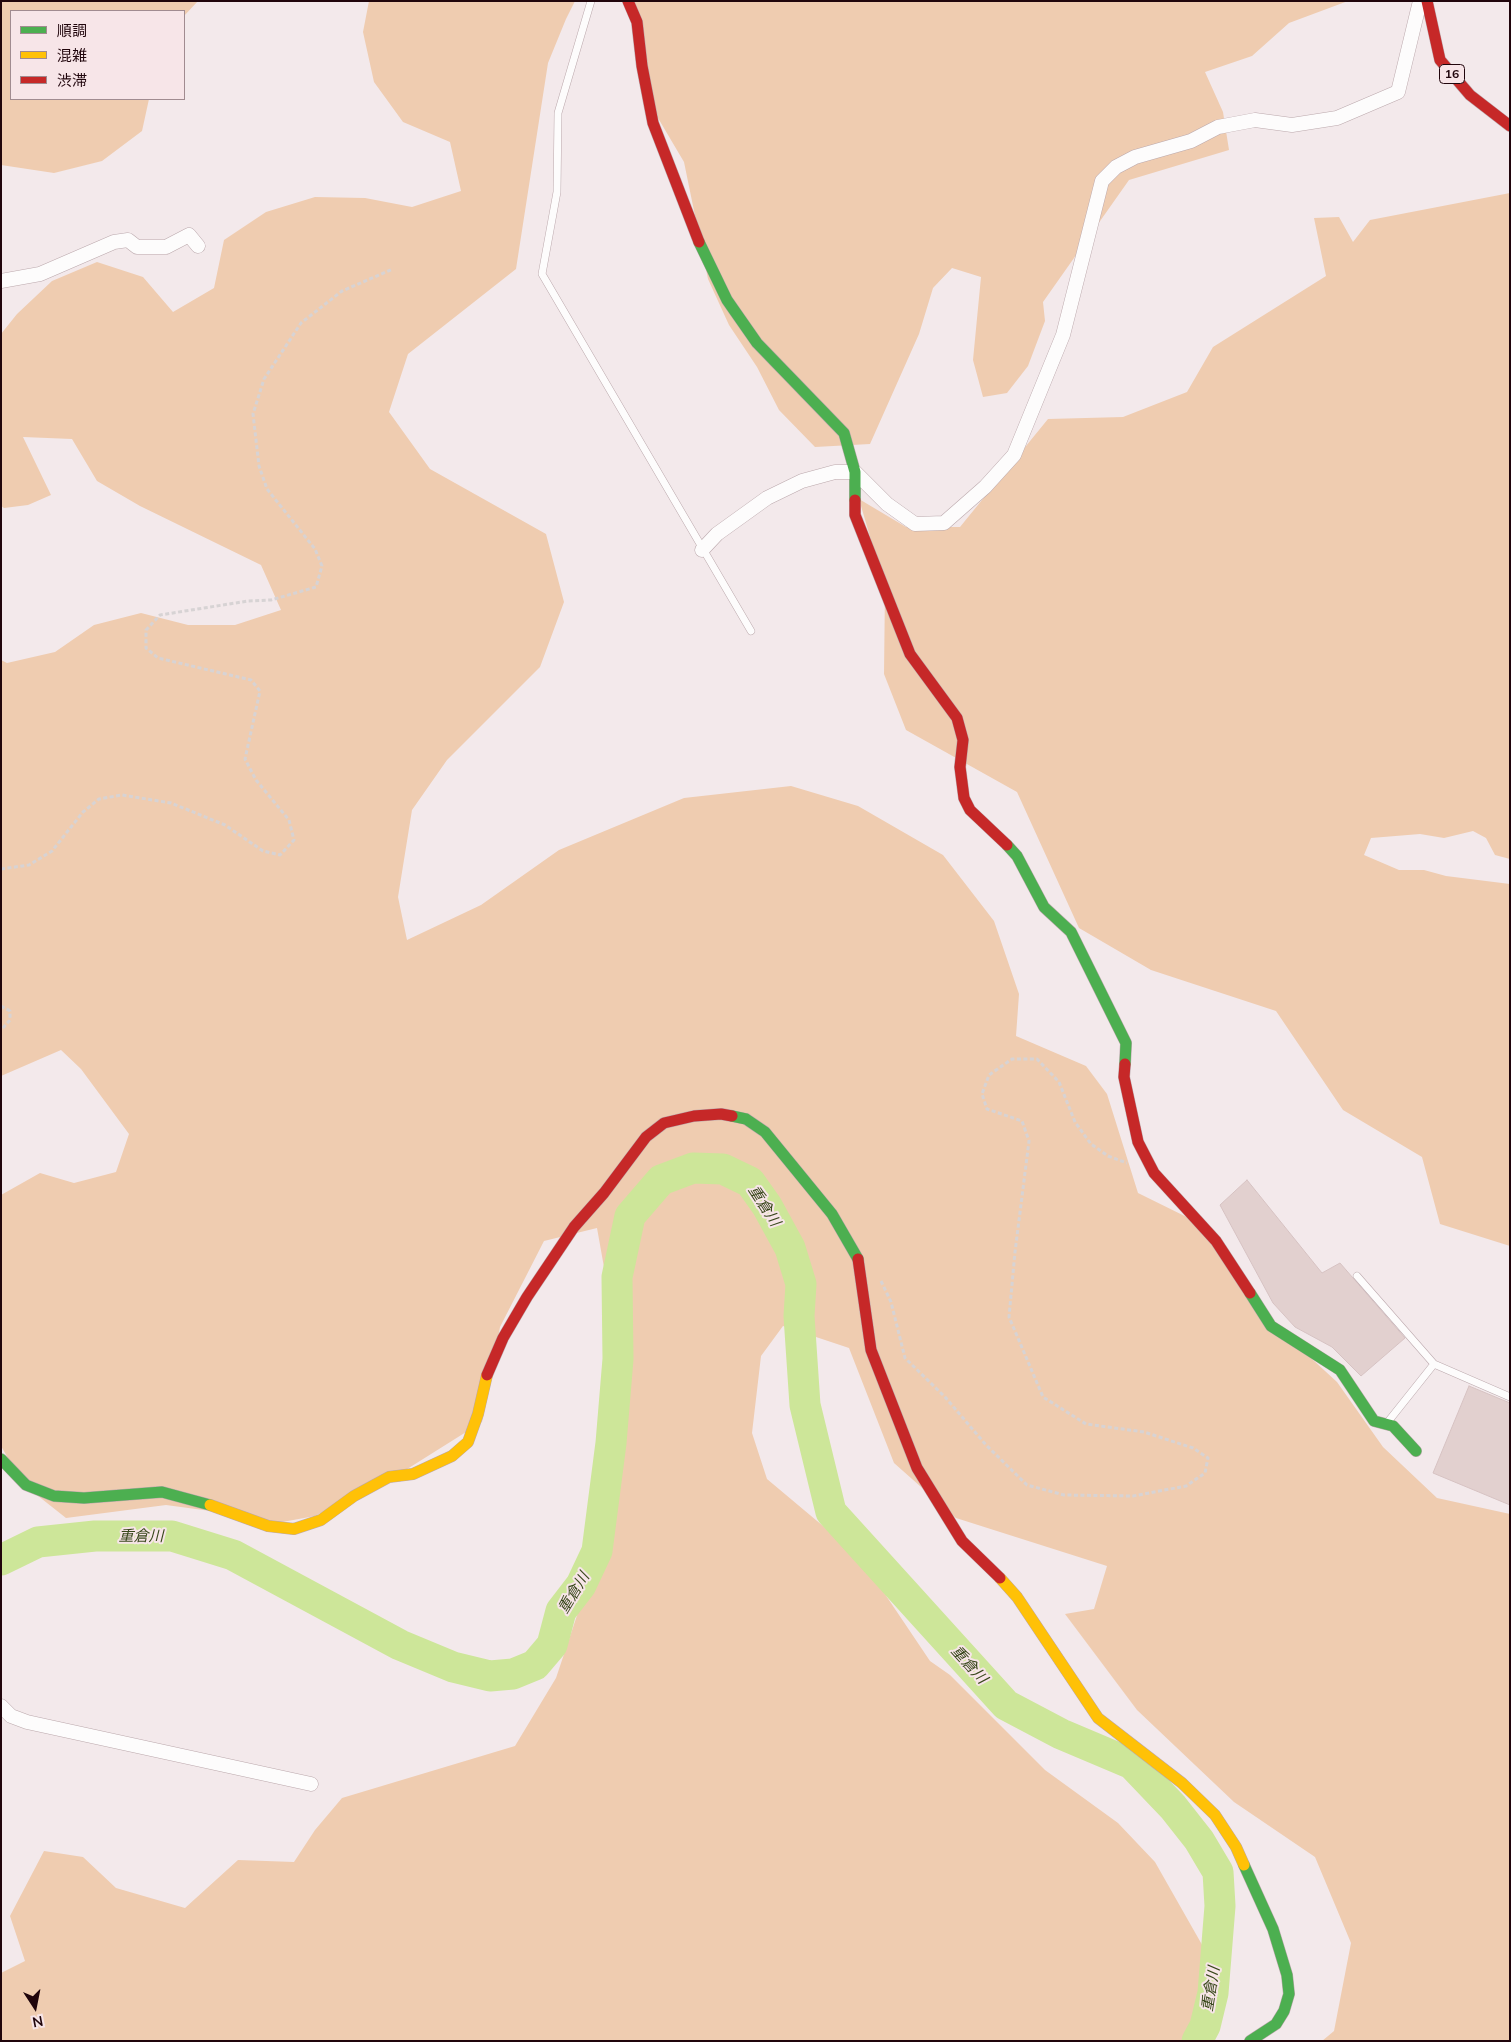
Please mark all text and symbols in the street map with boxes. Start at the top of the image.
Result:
legend [10,10,185,100]
text: 順調 [57,21,87,40]
text: 混雑 [57,46,87,65]
road number: 16 [1440,64,1464,84]
text: 渋滞 [57,71,87,90]
water label: 重倉川 [744,1182,784,1230]
water label: 重倉川 [119,1527,163,1545]
water label: 重倉川 [555,1569,593,1617]
water label: 重倉川 [947,1642,991,1688]
water label: 重倉川 [1199,1965,1223,2013]
north arrow [10,1982,60,2032]
text: N [31,2012,45,2032]

